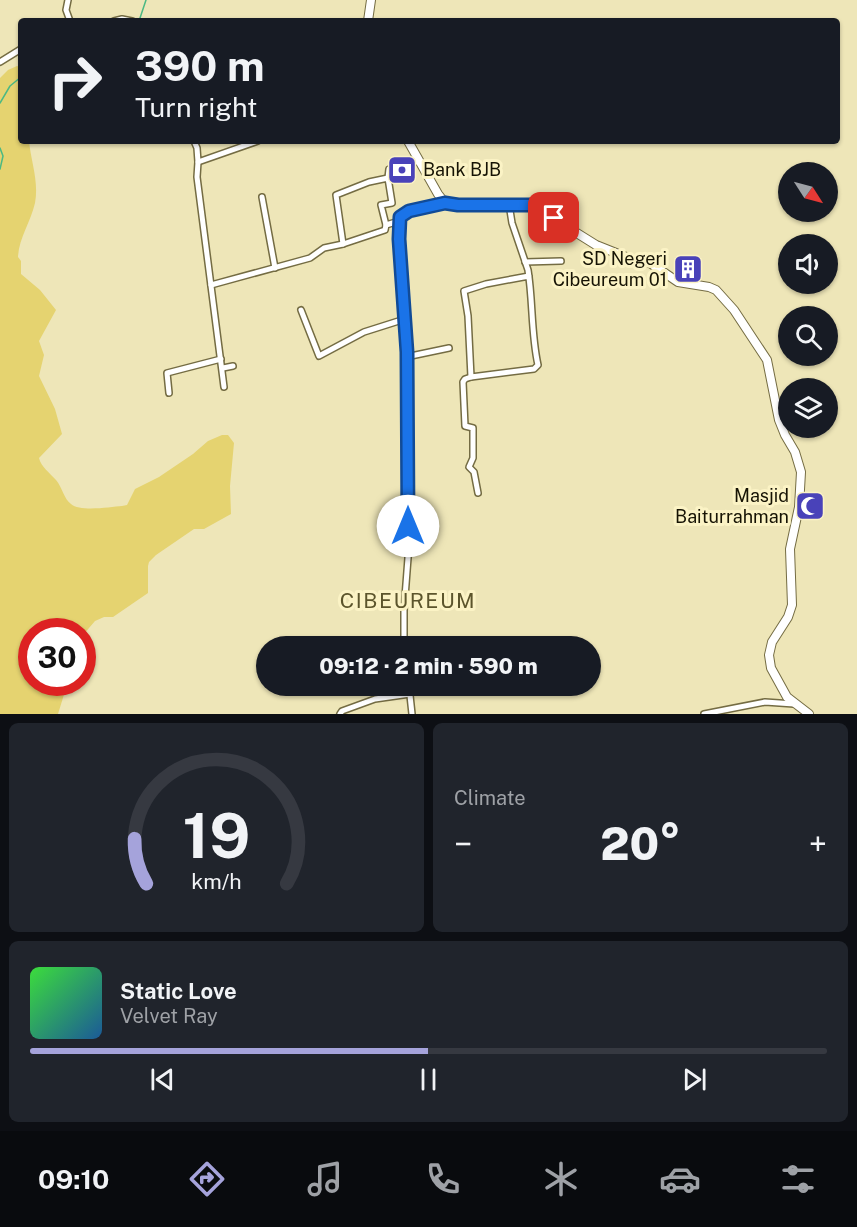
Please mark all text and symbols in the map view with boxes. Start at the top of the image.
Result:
text: 390 m [135,41,265,90]
icon: right [36,42,114,120]
text: Turn right [135,91,258,123]
bank icon: Bank BJB [386,154,418,186]
place label: Bank BJB [423,159,501,180]
north arrow [778,162,838,222]
map controls [778,162,838,438]
pin [528,192,579,243]
icon: arrive [537,201,570,234]
button: sound [778,234,838,294]
place label: SD Negeri Cibeureum 01 [553,248,667,290]
building icon: SD Negeri Cibeureum 01 [672,253,704,285]
button: search [778,306,838,366]
button: layers [778,378,838,438]
place label: Masjid Baiturrahman [675,485,789,527]
mosque icon: Masjid Baiturrahman [794,490,826,522]
position arrow [376,494,440,558]
district label: CIBEUREUM [340,588,476,613]
speed limit sign: 30 [18,618,96,696]
text: 09:12 · 2 min · 590 m [319,653,538,679]
text: Climate [454,786,526,810]
text: 19 [183,799,250,872]
text: 20° [600,817,681,870]
text: − [454,825,472,863]
text: + [809,825,827,863]
text: km/h [191,870,242,895]
text: Static Love [120,978,237,1004]
text: Velvet Ray [120,1004,218,1028]
icon: previous [146,1063,179,1096]
icon: pause [412,1063,445,1096]
icon: next [678,1063,711,1096]
icon: directions [186,1158,228,1200]
icon: music [304,1158,346,1200]
icon: phone [422,1158,464,1200]
icon: climate [540,1158,582,1200]
icon: car [659,1158,701,1200]
icon: filters [777,1158,819,1200]
text: 09:10 [38,1163,109,1195]

